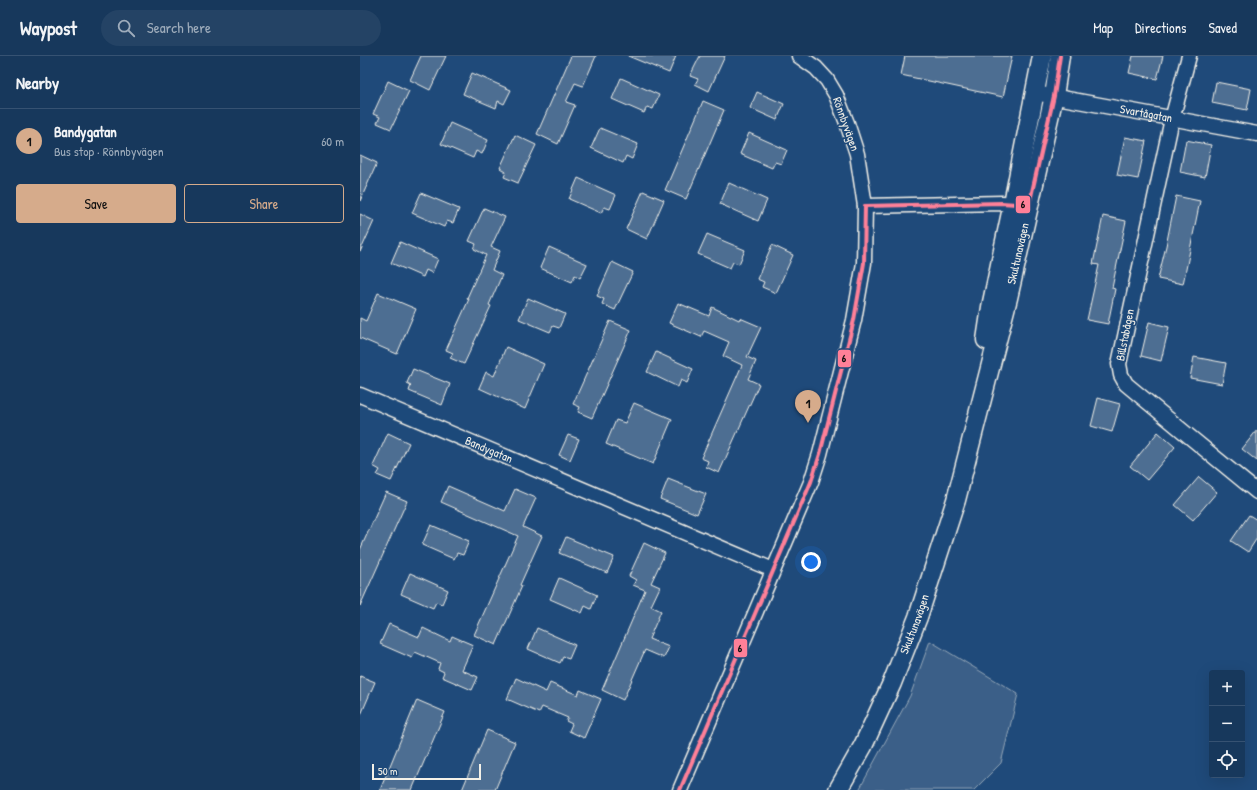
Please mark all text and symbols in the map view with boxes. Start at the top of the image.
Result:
search box [101,10,381,46]
text: Waypost [20,15,77,41]
icon: search [115,17,137,39]
text: Search here [147,17,211,38]
text: Map [1093,18,1113,37]
text: Directions [1135,18,1186,37]
text: Saved [1208,18,1237,37]
text: Nearby [16,71,59,94]
street label: Rönnbyvägen [829,95,864,153]
street label: Svartågatan [1119,100,1174,126]
text: Bandygatan [54,121,117,142]
text: 1 [27,132,31,150]
text: 60 m [321,132,344,150]
text: Bus stop · Rönnbyvägen [54,142,164,160]
button: Save [16,184,176,223]
button: Share [184,184,344,223]
line badge: 6 [1015,195,1031,214]
text: 6 [1021,197,1026,211]
street label: Skultunavägen [1002,221,1033,286]
street label: Billstabågen [1111,307,1138,362]
line badge: 6 [837,349,852,368]
text: 6 [842,351,847,365]
pin: 1 [795,390,821,423]
street label: Bandygatan [463,432,516,467]
your location [801,552,821,572]
street label: Skultunavägen [895,592,933,656]
line badge: 6 [733,638,748,658]
text: 6 [738,641,743,655]
map controls [1209,670,1245,778]
button: + [1209,670,1245,706]
button: − [1209,706,1245,742]
button: locate [1209,742,1245,778]
scale bar [372,762,481,781]
text: 50 m [378,764,398,778]

